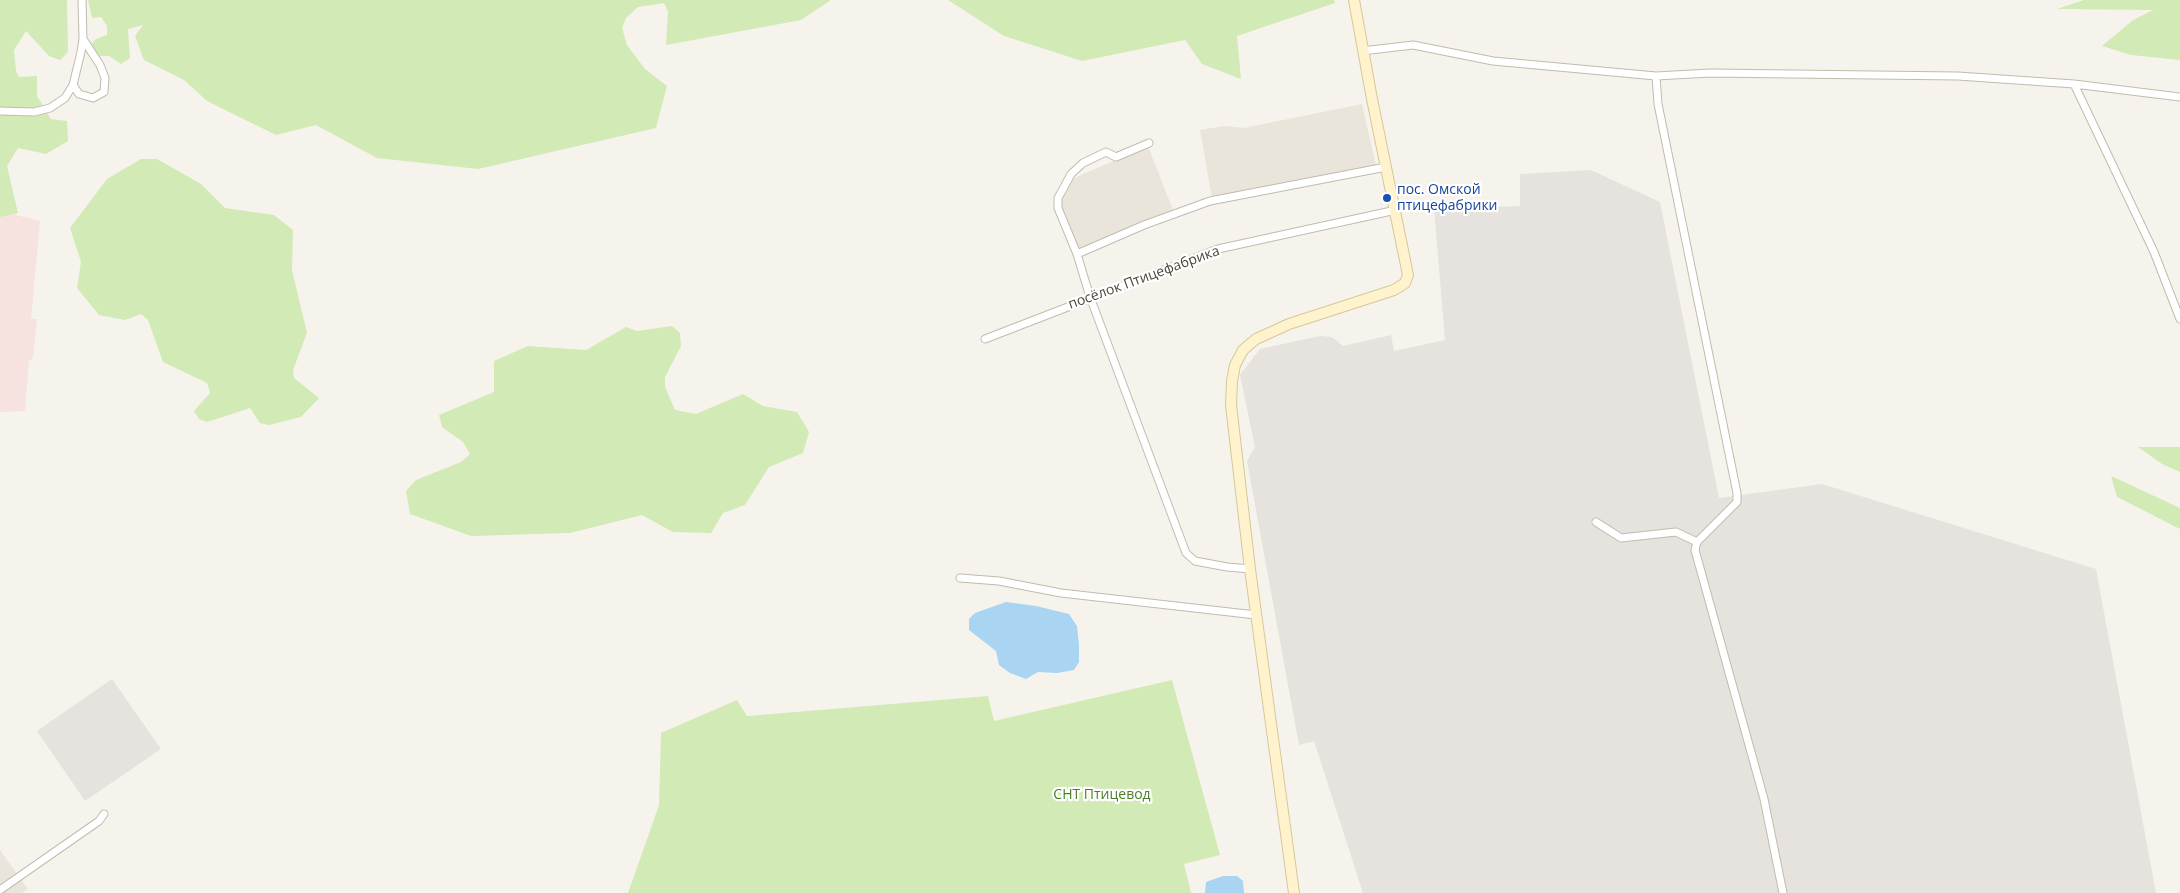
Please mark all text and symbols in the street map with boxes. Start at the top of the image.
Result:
place label: пос. Омской птицефабрики [1397,182,1498,214]
marker: пос. Омской птицефабрики [1381,192,1393,204]
street label: посёлок Птицефабрика [1066,243,1222,313]
park label: СНТ Птицевод [1053,787,1151,803]

